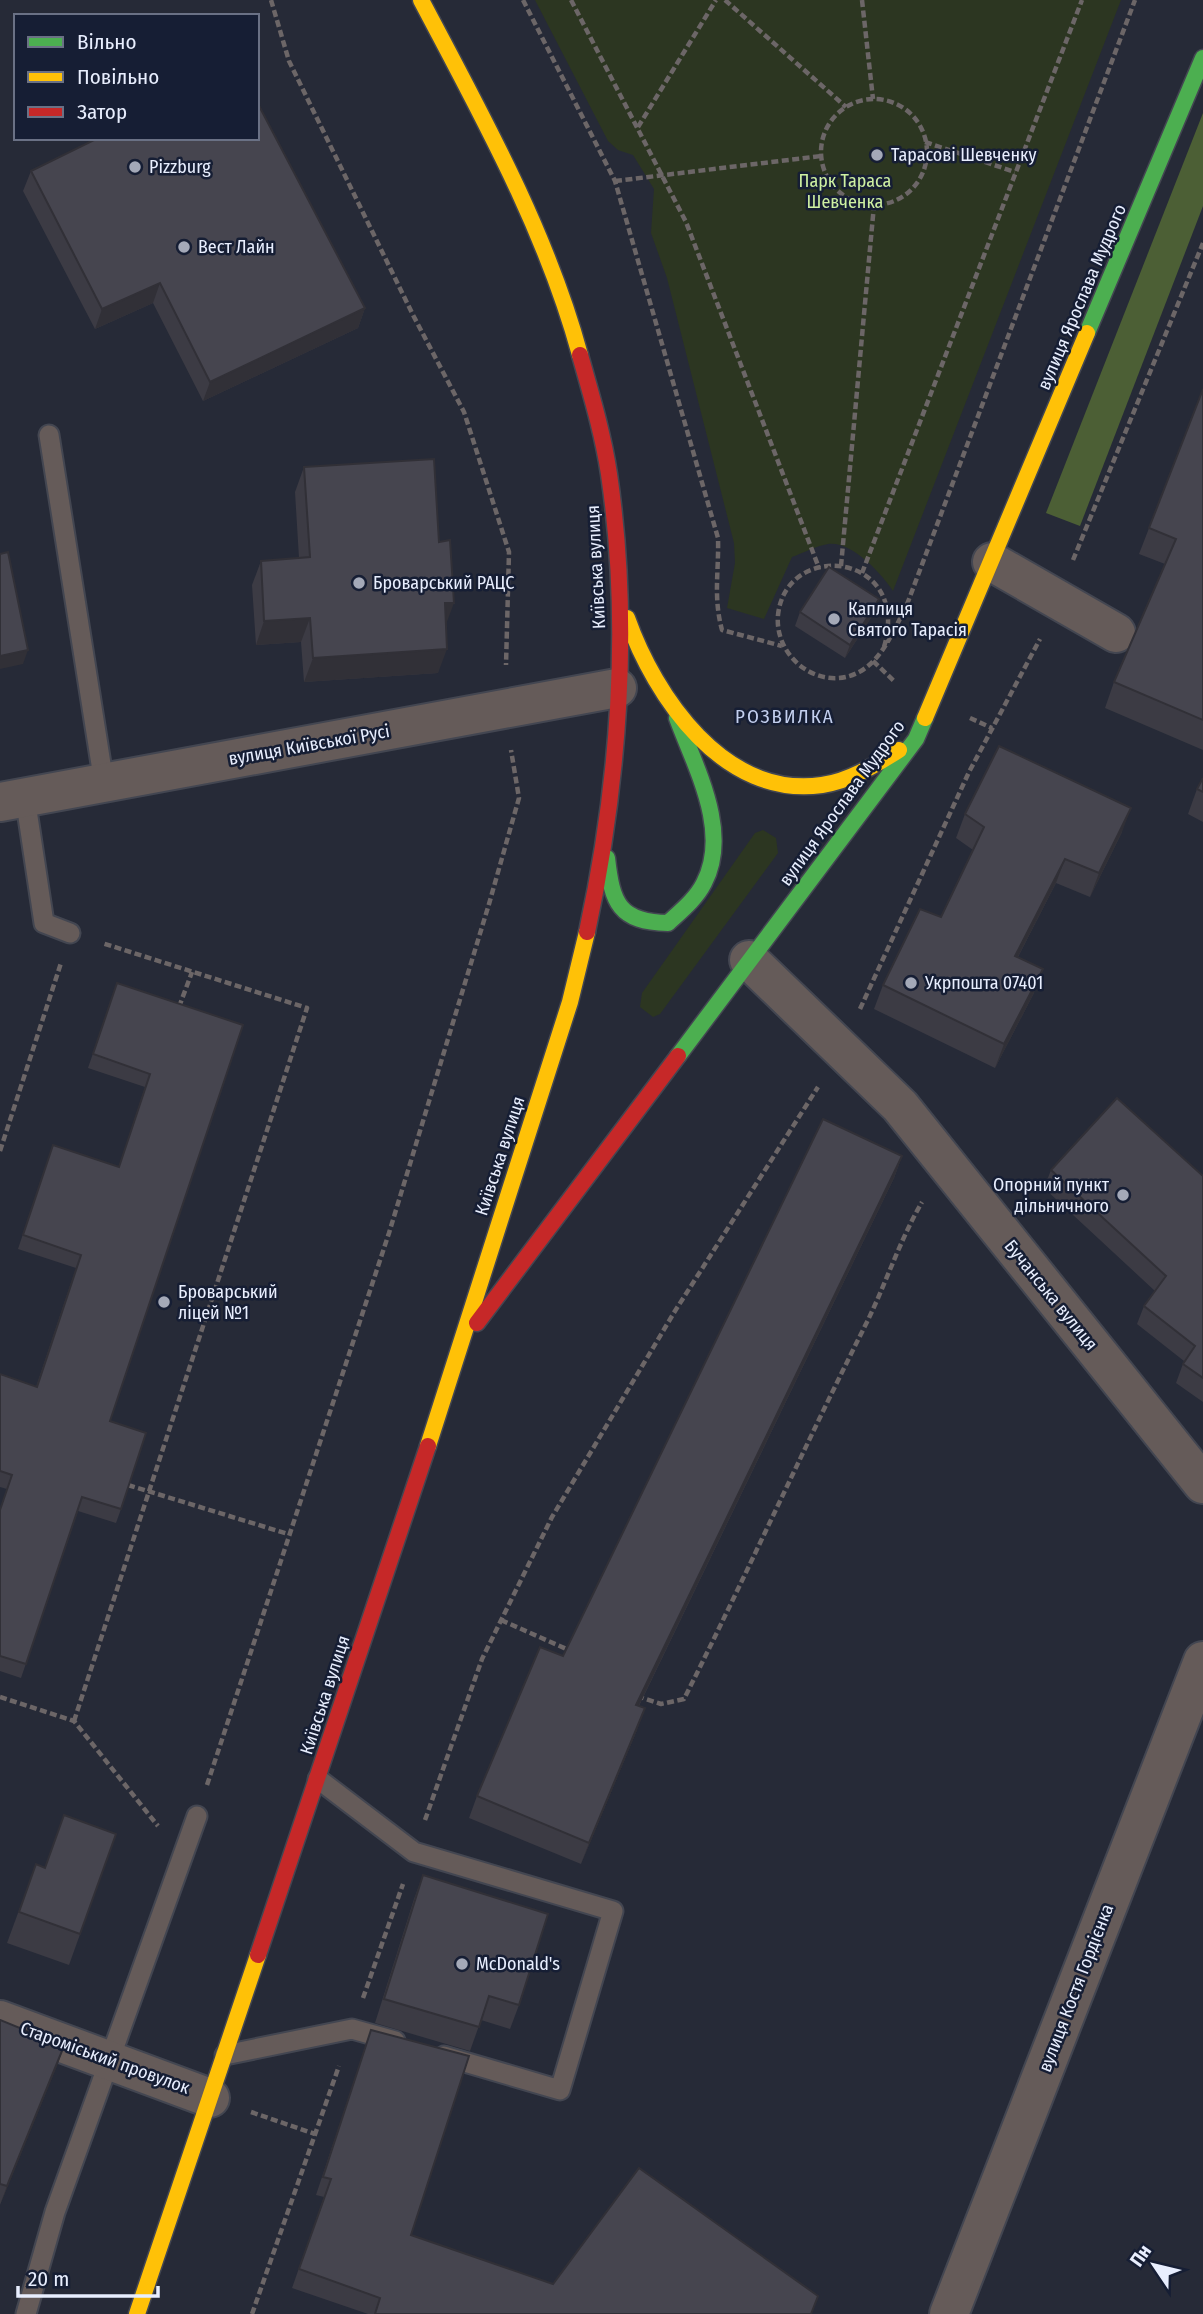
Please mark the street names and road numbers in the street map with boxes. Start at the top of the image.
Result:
street label: вулиця Ярослава Мудрого [1033,201,1131,393]
street label: Київська вулиця [582,504,610,630]
street label: вулиця Ярослава Мудрого [774,716,910,890]
street label: вулиця Київської Русі [227,720,391,770]
street label: Київська вулиця [470,1094,530,1218]
street label: Бучанська вулиця [1000,1235,1102,1355]
street label: Київська вулиця [295,1633,355,1757]
street label: вулиця Костя Гордієнка [1034,1901,1118,2075]
street label: Староміський провулок [17,2017,193,2099]

